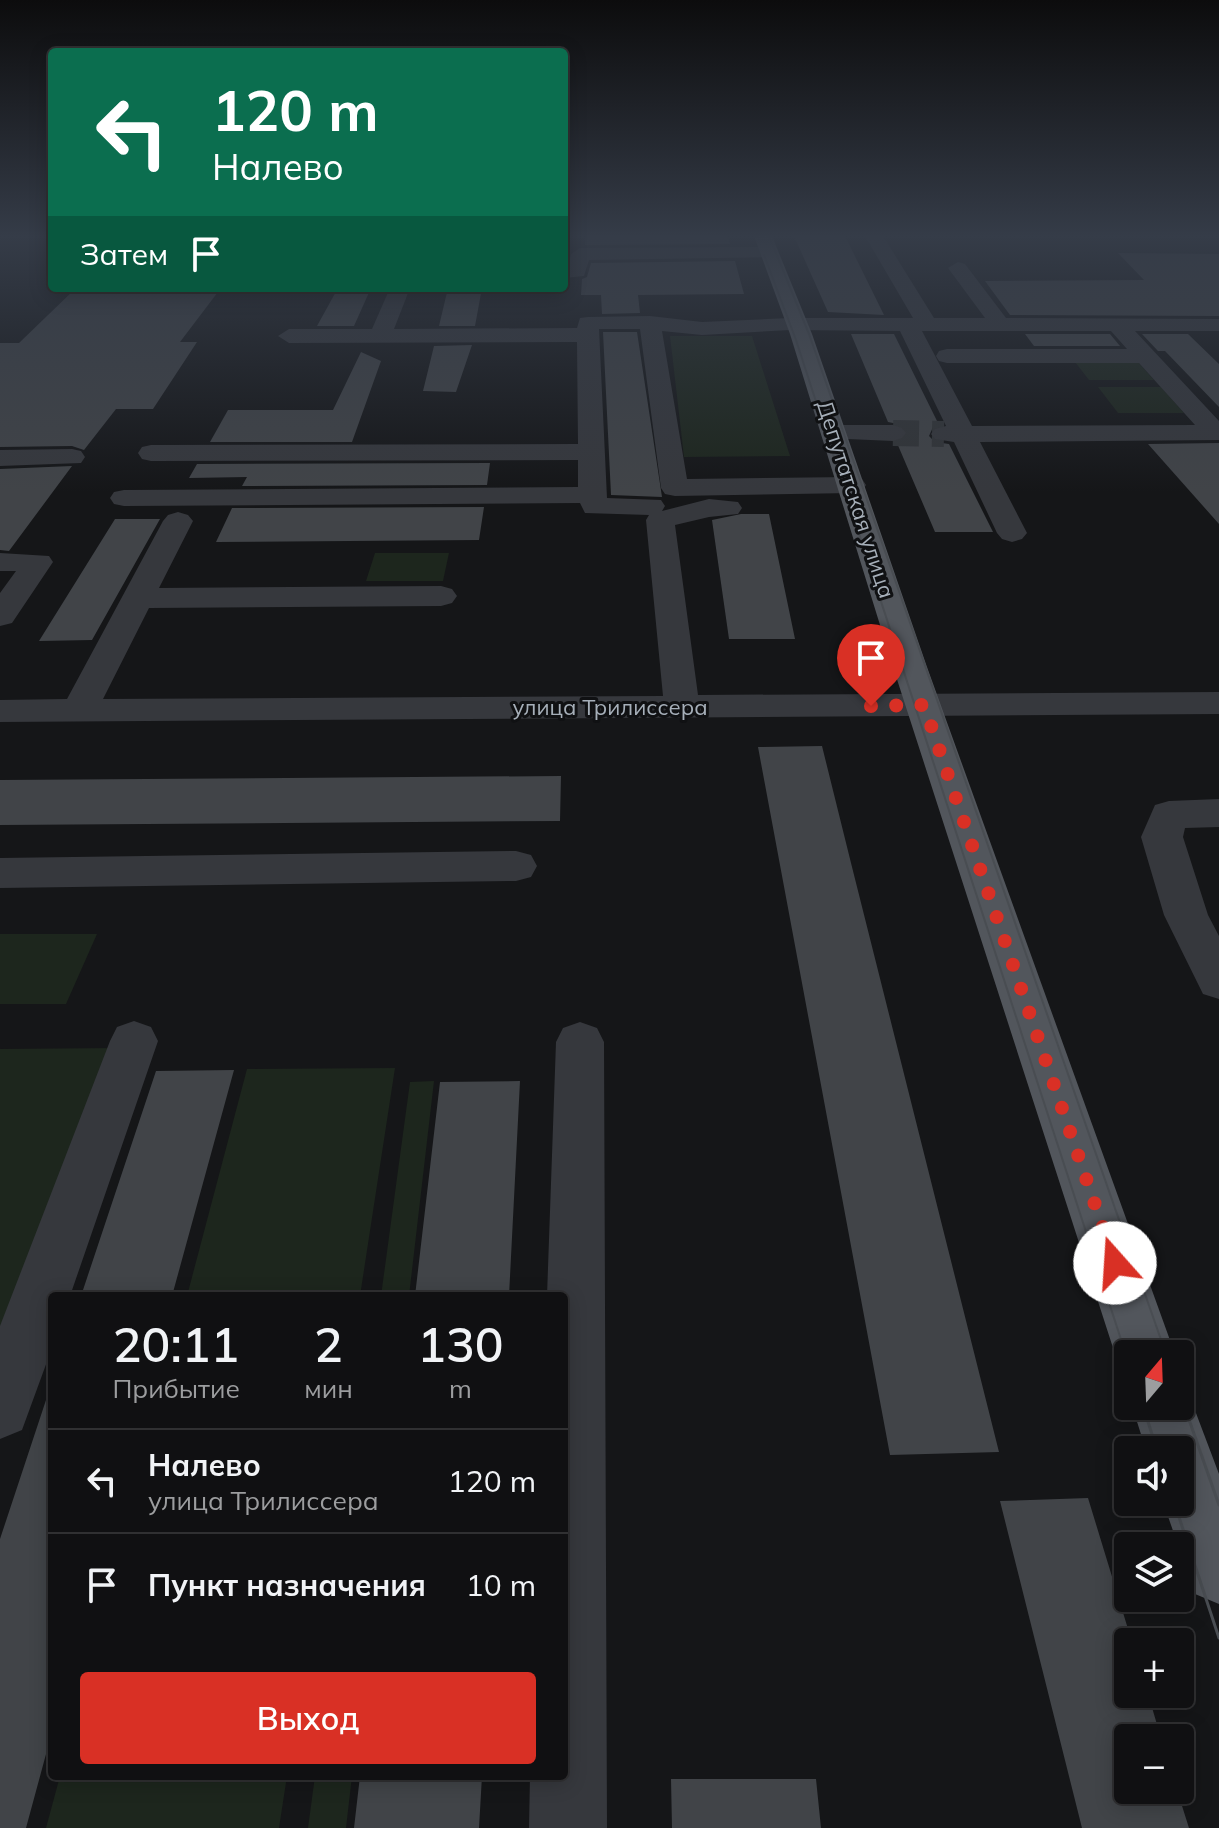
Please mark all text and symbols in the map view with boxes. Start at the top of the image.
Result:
text: 120 m [212,75,379,145]
icon: left [80,80,184,184]
text: Налево [212,144,344,189]
icon: arrive [184,232,228,276]
text: Затем [80,235,168,273]
street label: Депутатская улица [811,396,901,602]
pin [837,624,905,706]
icon: arrive [849,636,893,680]
street label: улица Трилиссера [512,693,708,721]
position arrow [1073,1221,1157,1305]
text: 20:11 [113,1314,239,1374]
text: 2 [314,1314,343,1374]
text: 130 [417,1314,504,1374]
north arrow [1114,1340,1194,1420]
map controls [1114,1340,1194,1804]
text: Прибытие [112,1372,240,1405]
text: мин [304,1372,353,1405]
text: m [449,1372,472,1405]
button: sound [1114,1436,1194,1516]
text: Налево [148,1446,261,1484]
icon: left [80,1459,124,1503]
text: 120 m [448,1462,536,1500]
text: улица Трилиссера [148,1484,379,1517]
button: layers [1114,1532,1194,1612]
icon: arrive [80,1563,124,1607]
text: Пункт назначения [148,1566,426,1604]
text: 10 m [466,1566,536,1604]
button: + [1114,1628,1194,1708]
button: Выход [80,1672,536,1764]
button: − [1114,1724,1194,1804]

